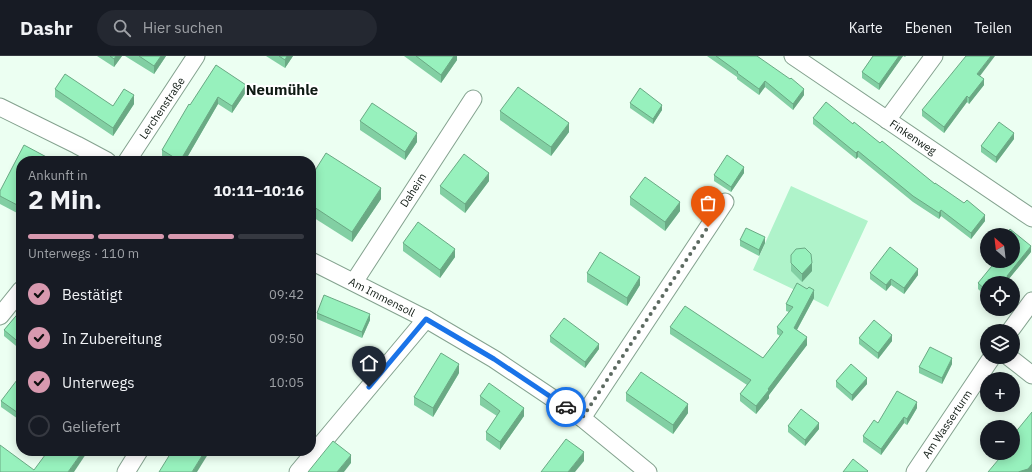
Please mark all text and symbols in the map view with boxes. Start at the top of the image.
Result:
search box [97,10,377,46]
text: Dashr [20,16,73,40]
icon: search [111,17,133,39]
text: Hier suchen [143,18,223,37]
text: Karte [849,19,883,37]
text: Ebenen [905,19,952,37]
text: Teilen [974,19,1012,37]
street label: Lerchenstraße [136,74,188,142]
district label: Neumühle [246,80,318,99]
street label: Finkenweg [887,116,939,158]
text: Ankunft in [28,167,88,184]
street label: Daheim [397,170,429,210]
text: 10:11–10:16 [213,181,304,200]
text: 2 Min. [28,182,102,216]
pin [691,186,725,227]
icon: bag [697,192,719,214]
north arrow [980,228,1020,268]
map controls [980,228,1020,460]
text: Unterwegs · 110 m [28,245,139,262]
street label: Am Immensoll [346,274,418,320]
button: locate [980,276,1020,316]
icon: check [28,283,50,305]
text: Bestätigt [62,285,123,304]
text: 09:42 [269,286,304,303]
button: layers [980,324,1020,364]
icon: check [28,327,50,349]
text: In Zubereitung [62,329,162,348]
text: 09:50 [269,330,304,347]
pin [352,346,386,387]
icon: home [358,352,380,374]
icon: check [28,371,50,393]
button: + [980,372,1020,412]
text: Unterwegs [62,373,135,392]
text: 10:05 [269,374,304,391]
courier [546,387,586,427]
street label: Am Wasserturm [919,387,975,461]
icon: car [555,396,577,418]
text: Geliefert [62,417,121,436]
button: − [980,420,1020,460]

